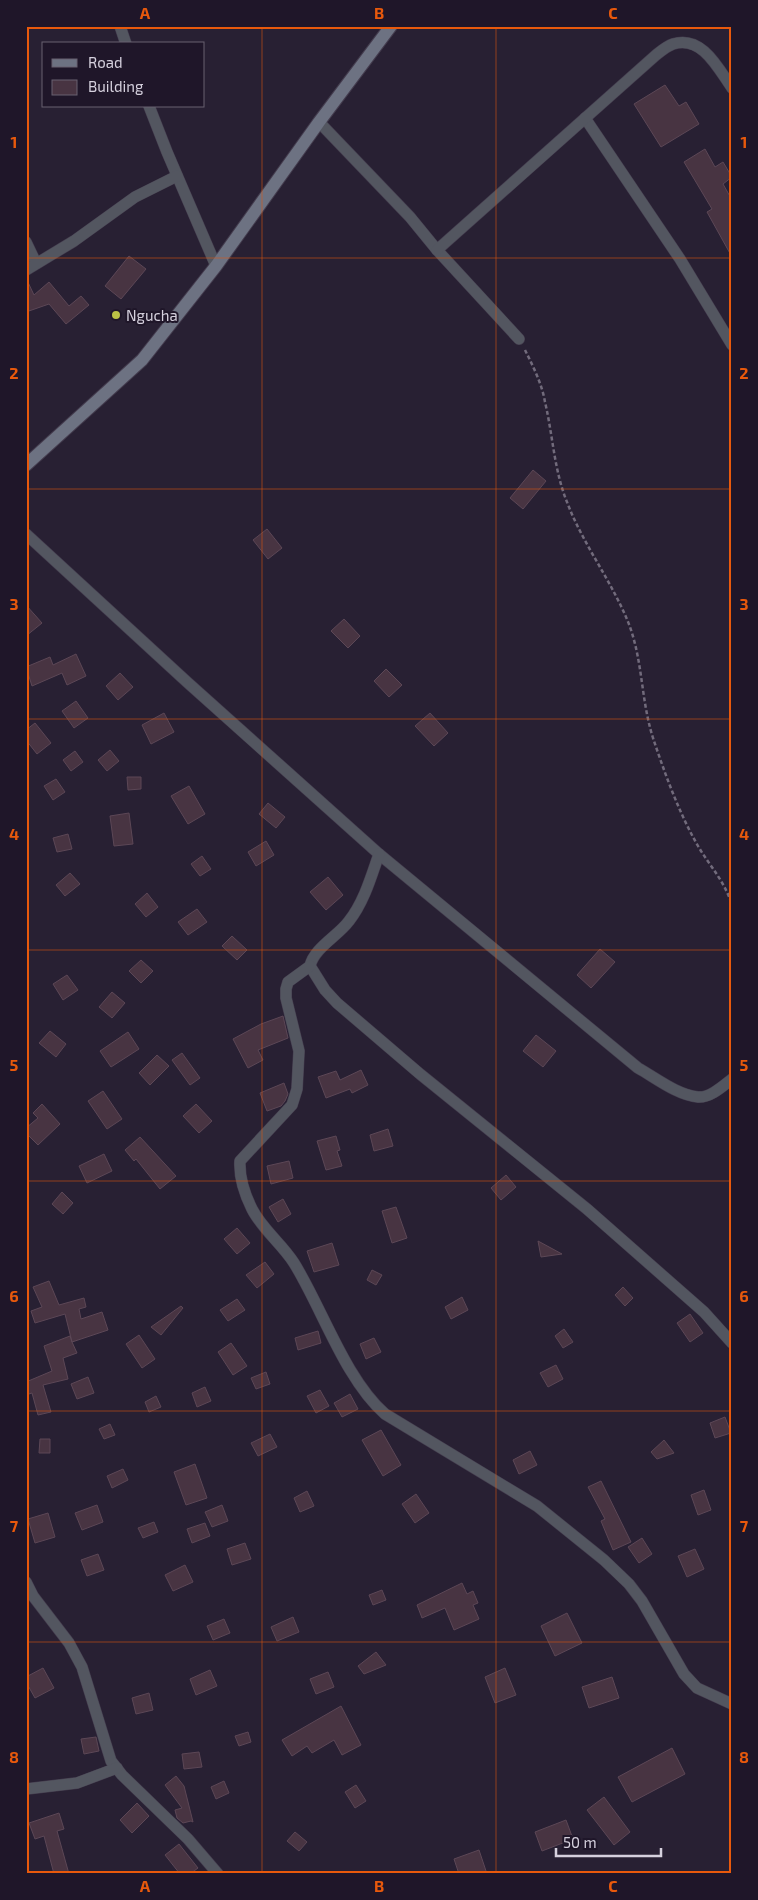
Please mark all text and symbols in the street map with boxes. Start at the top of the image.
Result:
text: A [140,3,151,22]
text: B [374,3,384,22]
text: C [608,3,618,22]
legend [42,42,205,108]
text: Road [88,53,123,71]
text: Building [88,77,144,95]
text: 1 [11,132,17,151]
text: 1 [741,132,747,151]
place label: Ngucha [126,306,178,324]
marker: Ngucha [110,309,122,321]
text: 2 [9,363,19,382]
text: 2 [739,363,749,382]
text: 3 [9,594,19,613]
text: 3 [739,594,749,613]
text: 4 [9,824,19,843]
text: 4 [739,824,749,843]
text: 5 [10,1055,19,1074]
text: 5 [740,1055,749,1074]
text: 6 [9,1286,19,1305]
text: 6 [739,1286,749,1305]
text: 7 [10,1516,19,1535]
text: 7 [740,1516,749,1535]
text: 8 [9,1747,19,1766]
text: 8 [739,1747,749,1766]
scale bar [556,1825,660,1857]
text: 50 m [563,1833,597,1851]
text: A [140,1876,151,1895]
text: B [374,1876,384,1895]
text: C [608,1876,618,1895]

